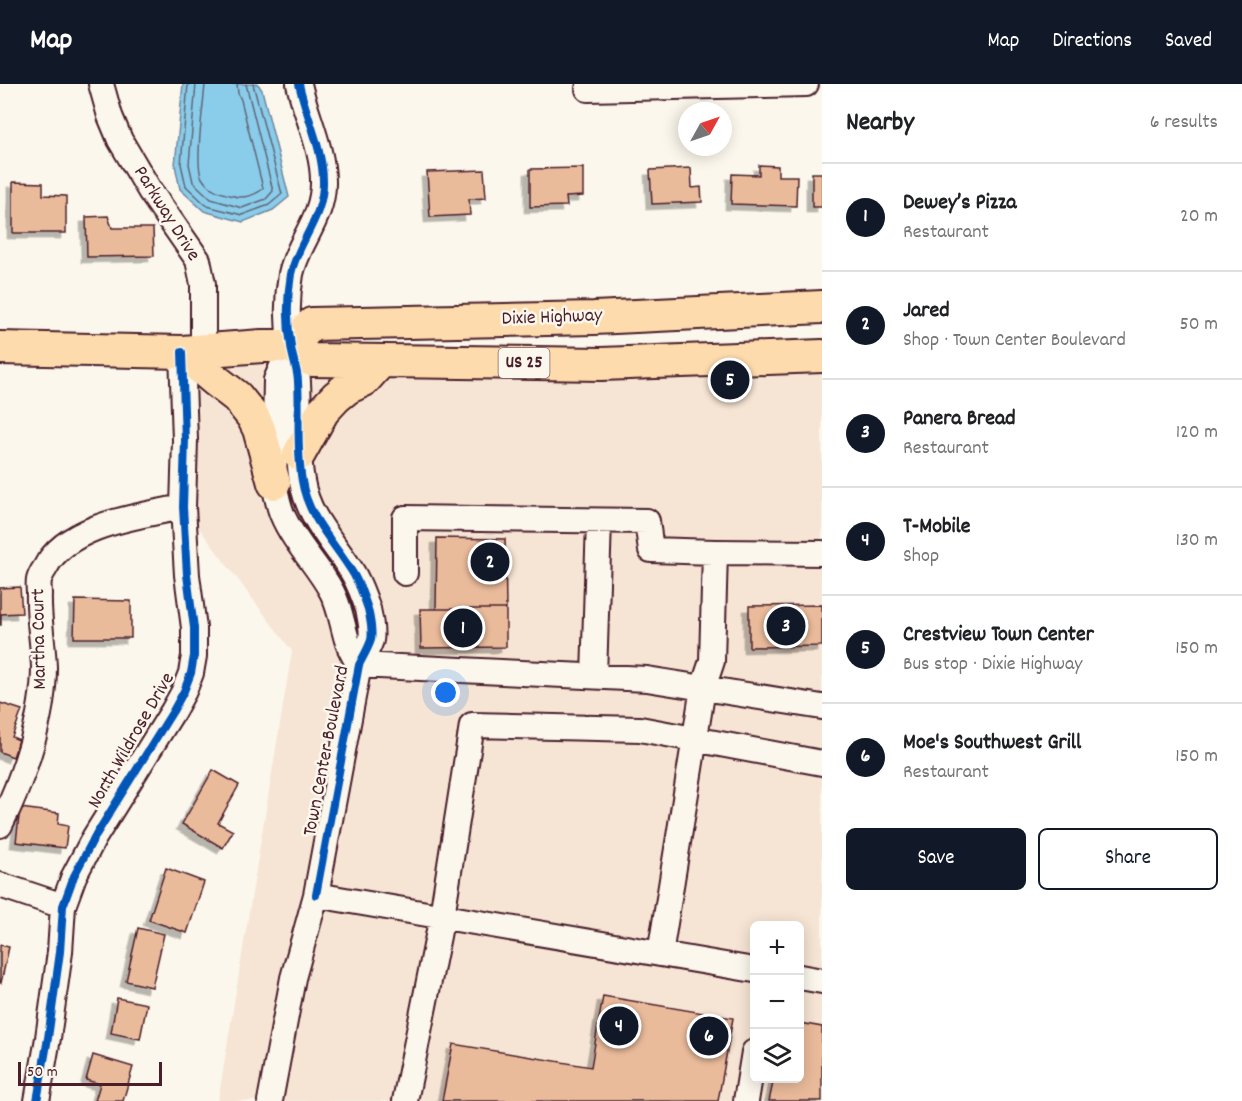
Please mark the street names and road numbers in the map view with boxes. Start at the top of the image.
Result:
street label: Parkway Drive [126,161,206,267]
street label: Dixie Highway [501,302,604,334]
road number: US 25 [498,348,550,378]
street label: Martha Court [25,588,55,690]
street label: Town Center Boulevard [297,663,357,839]
street label: North Wildrose Drive [82,667,183,814]

